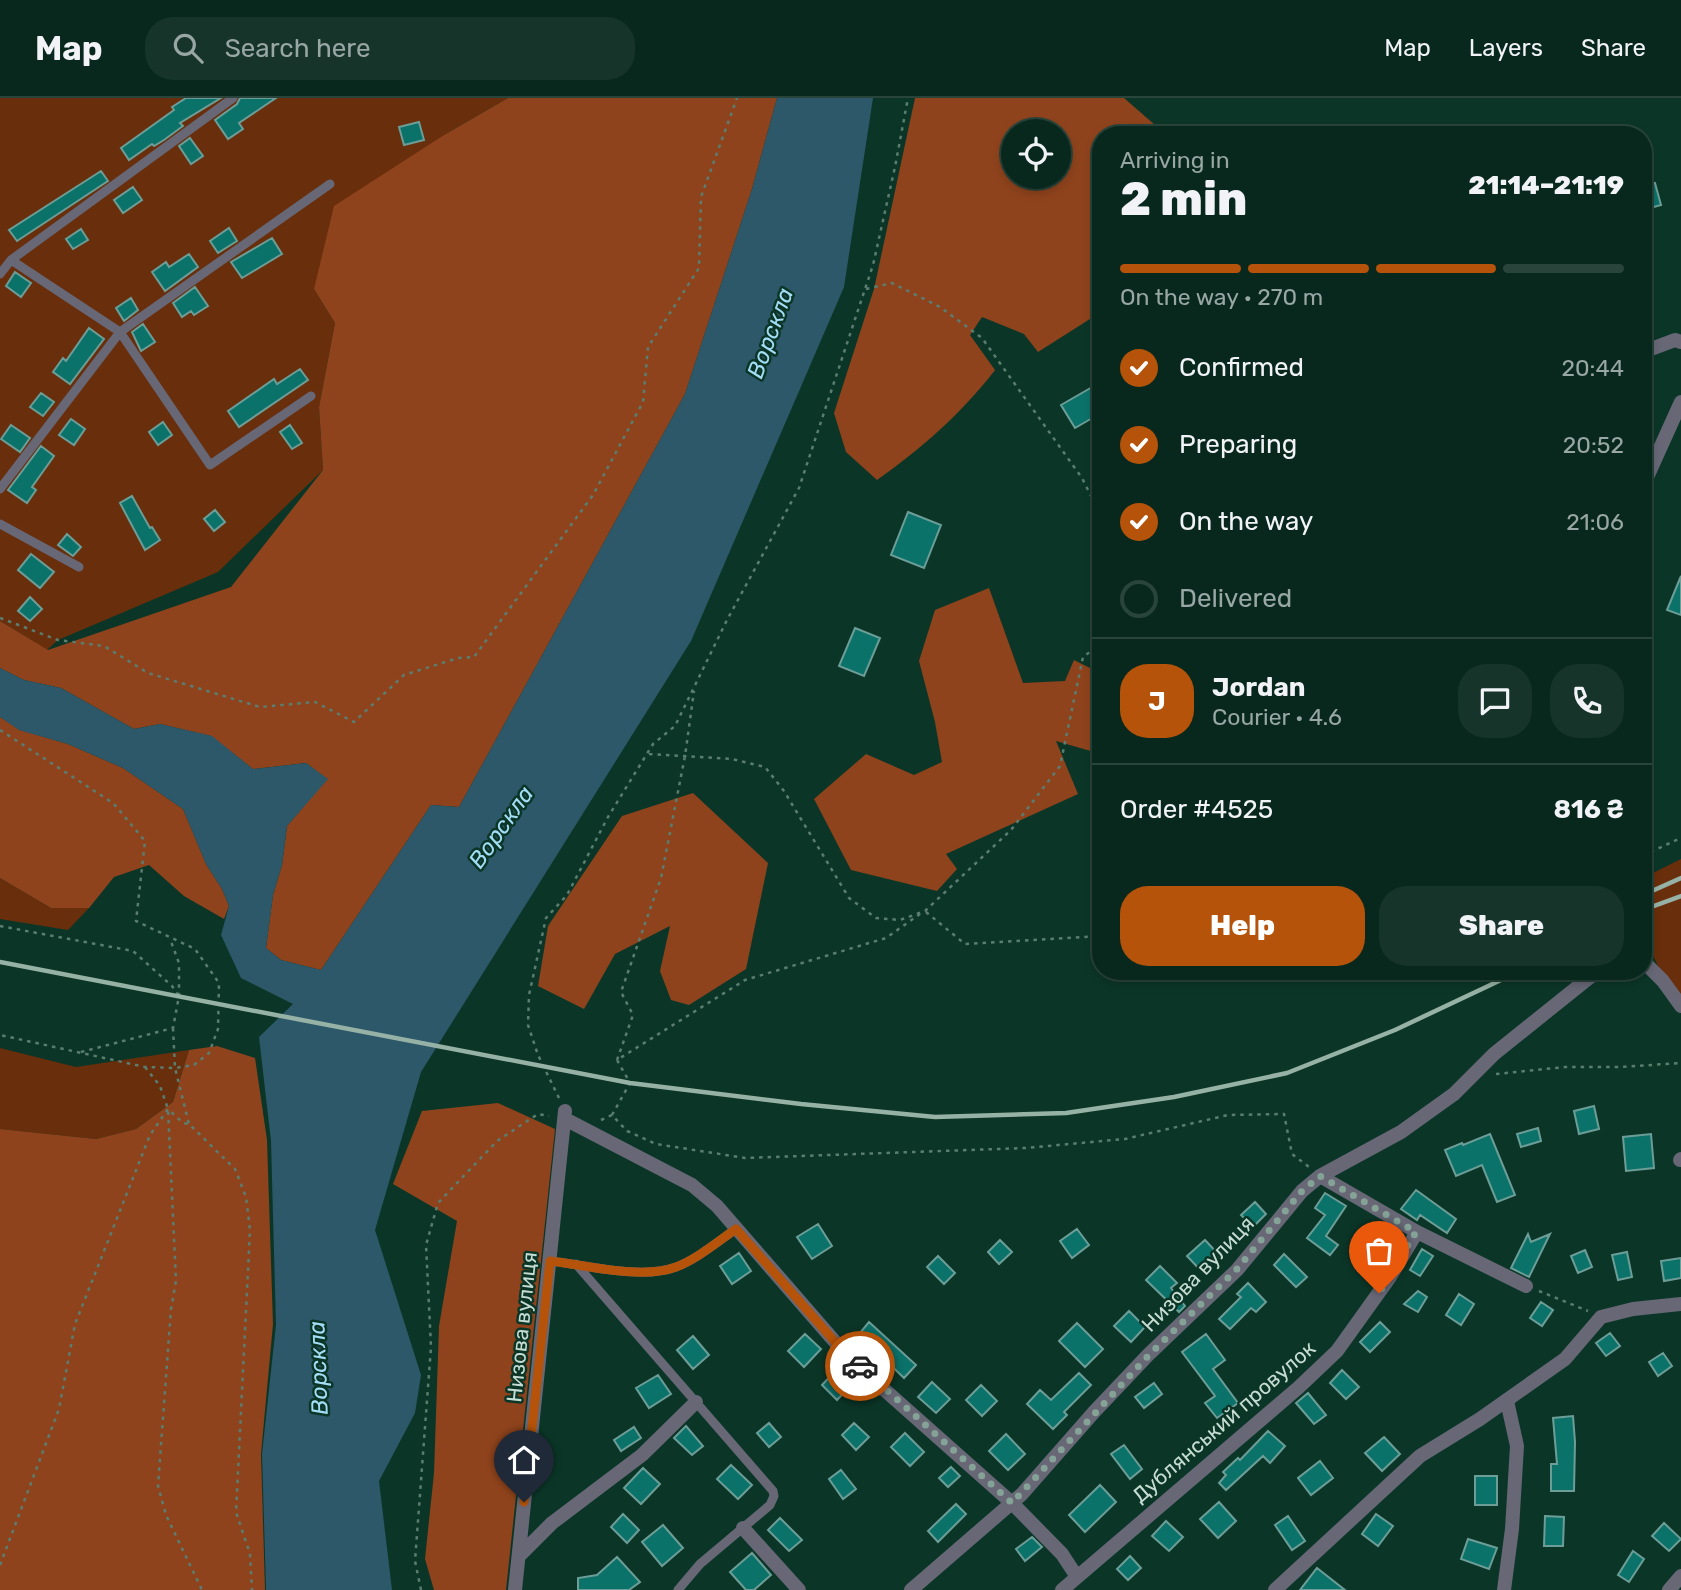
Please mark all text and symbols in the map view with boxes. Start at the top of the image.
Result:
search box [145,17,635,80]
text: Map [35,29,103,68]
icon: search [169,29,207,67]
text: Search here [225,33,370,64]
text: Map [1384,34,1431,62]
text: Layers [1469,34,1543,62]
text: Share [1581,34,1646,62]
map controls [1001,119,1071,189]
button: locate [1001,119,1071,189]
text: Arriving in [1120,146,1230,174]
text: 21:14–21:19 [1468,170,1624,201]
text: 2 min [1120,172,1247,227]
text: On the way · 270 m [1120,283,1323,311]
water label: Ворскла [741,284,799,382]
icon: check [1120,349,1158,387]
text: Confirmed [1179,352,1304,383]
text: 20:44 [1561,354,1624,382]
icon: check [1120,426,1158,464]
text: Preparing [1179,429,1297,460]
text: 20:52 [1563,431,1624,459]
icon: check [1120,503,1158,541]
text: On the way [1179,506,1313,537]
text: 21:06 [1566,508,1624,536]
text: Delivered [1179,583,1292,614]
button: chat [1458,664,1532,738]
button: phone [1550,664,1624,738]
text: Jordan [1212,672,1305,703]
text: J [1148,686,1166,717]
text: Courier · 4.6 [1212,703,1342,731]
water label: Ворскла [463,780,539,874]
text: Order #4525 [1120,794,1273,825]
text: 816 ₴ [1553,794,1624,825]
button: Help [1120,886,1365,966]
button: Share [1379,886,1624,966]
street label: Низова вулиця [1136,1211,1259,1337]
pin [1349,1221,1409,1293]
icon: bag [1360,1232,1398,1270]
street label: Низова вулиця [501,1250,542,1403]
water label: Ворскла [302,1321,334,1415]
courier [825,1331,895,1401]
street label: Дублянський провулок [1127,1335,1320,1508]
icon: car [841,1347,879,1385]
pin [494,1430,554,1502]
icon: home [505,1441,543,1479]

